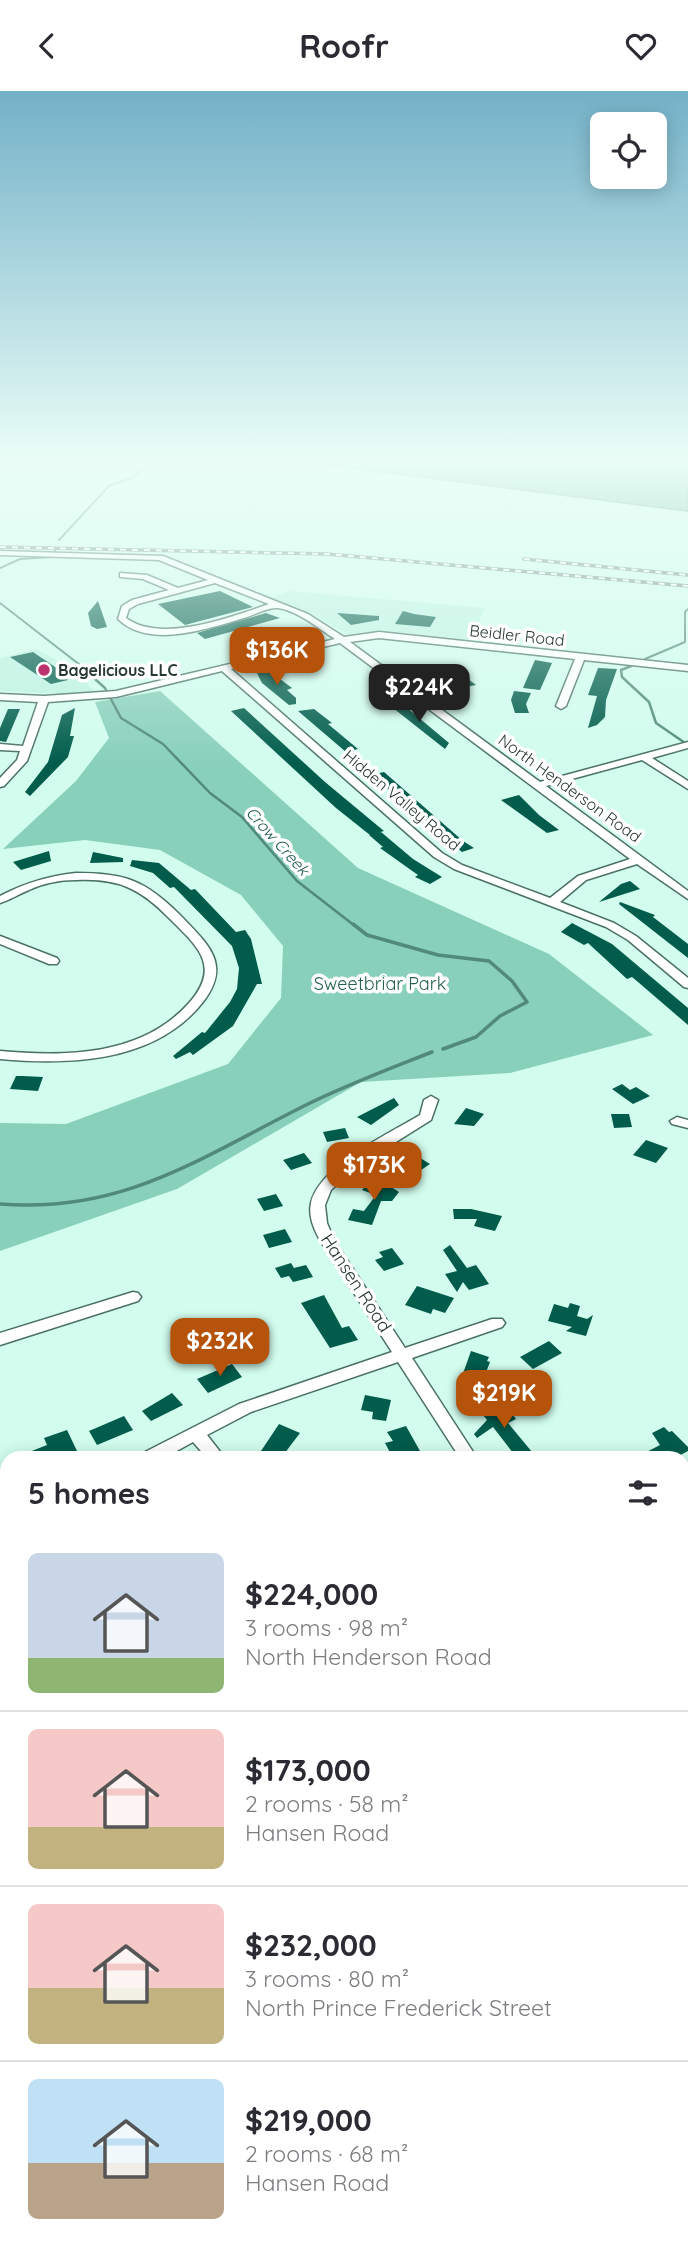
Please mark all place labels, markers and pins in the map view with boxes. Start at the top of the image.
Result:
pin: $136K [228,627,326,687]
place label: Bagelicious LLC [58,660,177,680]
marker: Bagelicious LLC [36,662,52,678]
pin: $224K [370,665,468,724]
pin: $173K [325,1143,423,1202]
pin: $232K [171,1319,269,1378]
pin: $219K [455,1371,553,1430]

